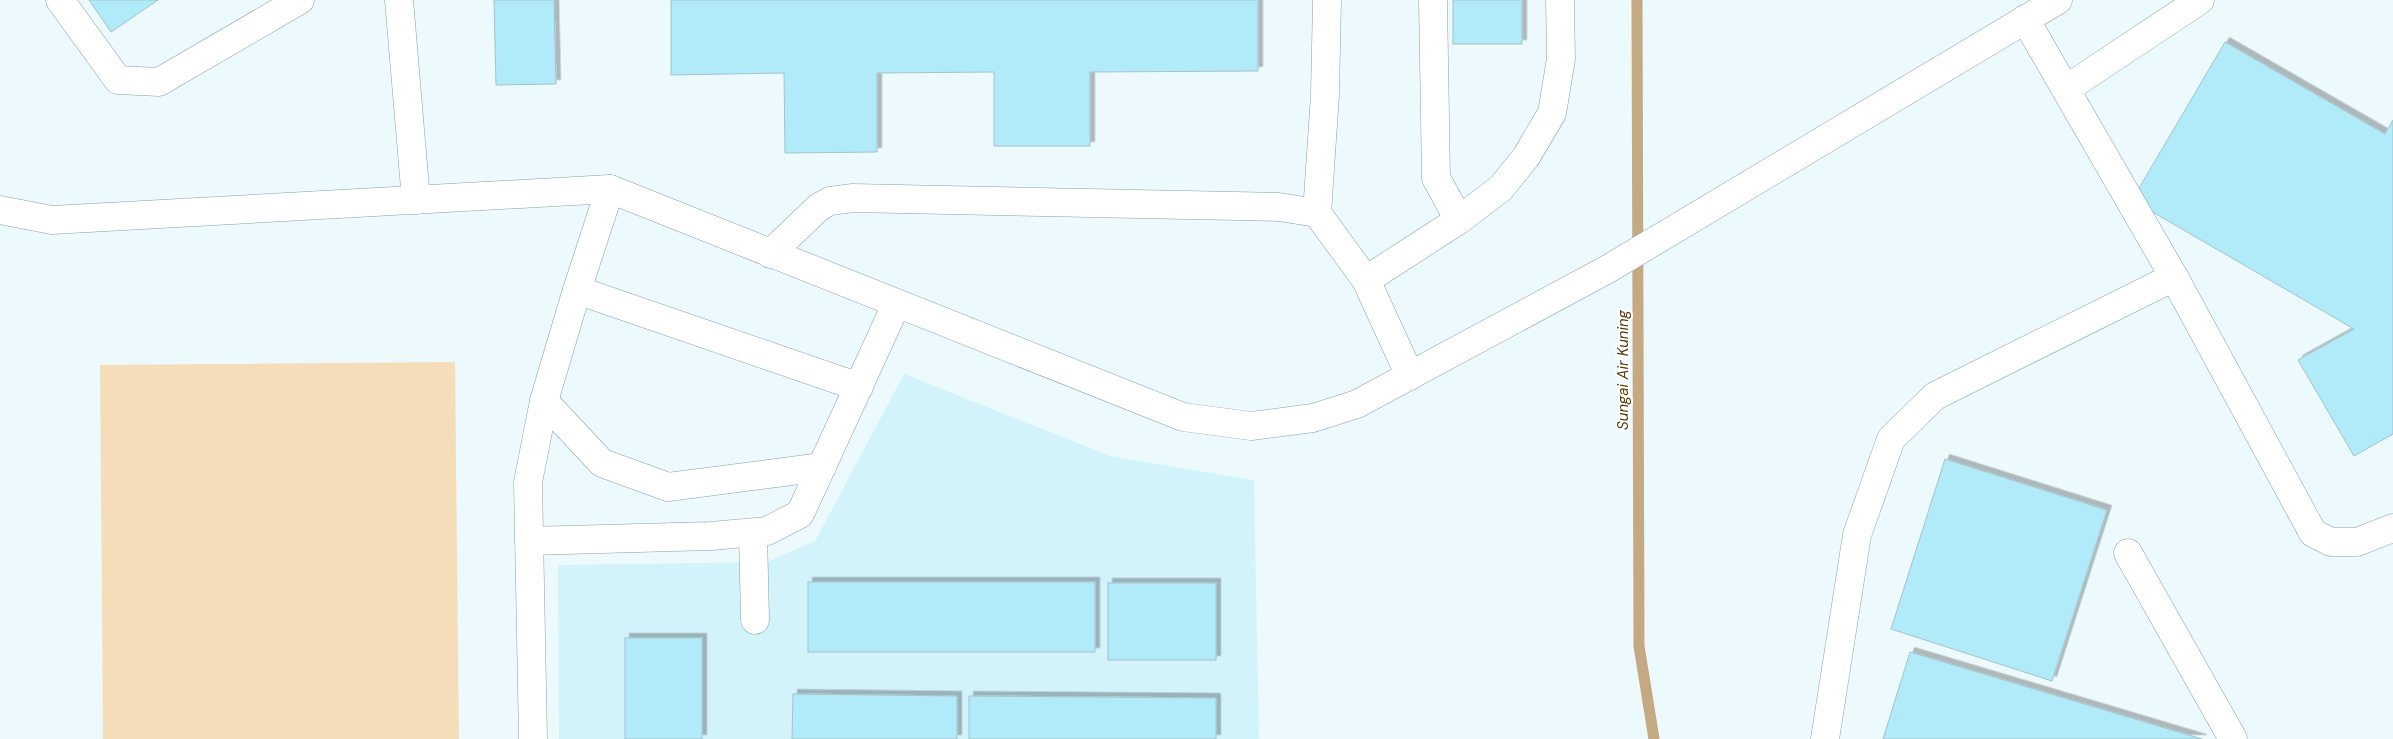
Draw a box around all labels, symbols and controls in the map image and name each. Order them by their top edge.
water label: Sungai Air Kuning [1613,309,1633,430]

